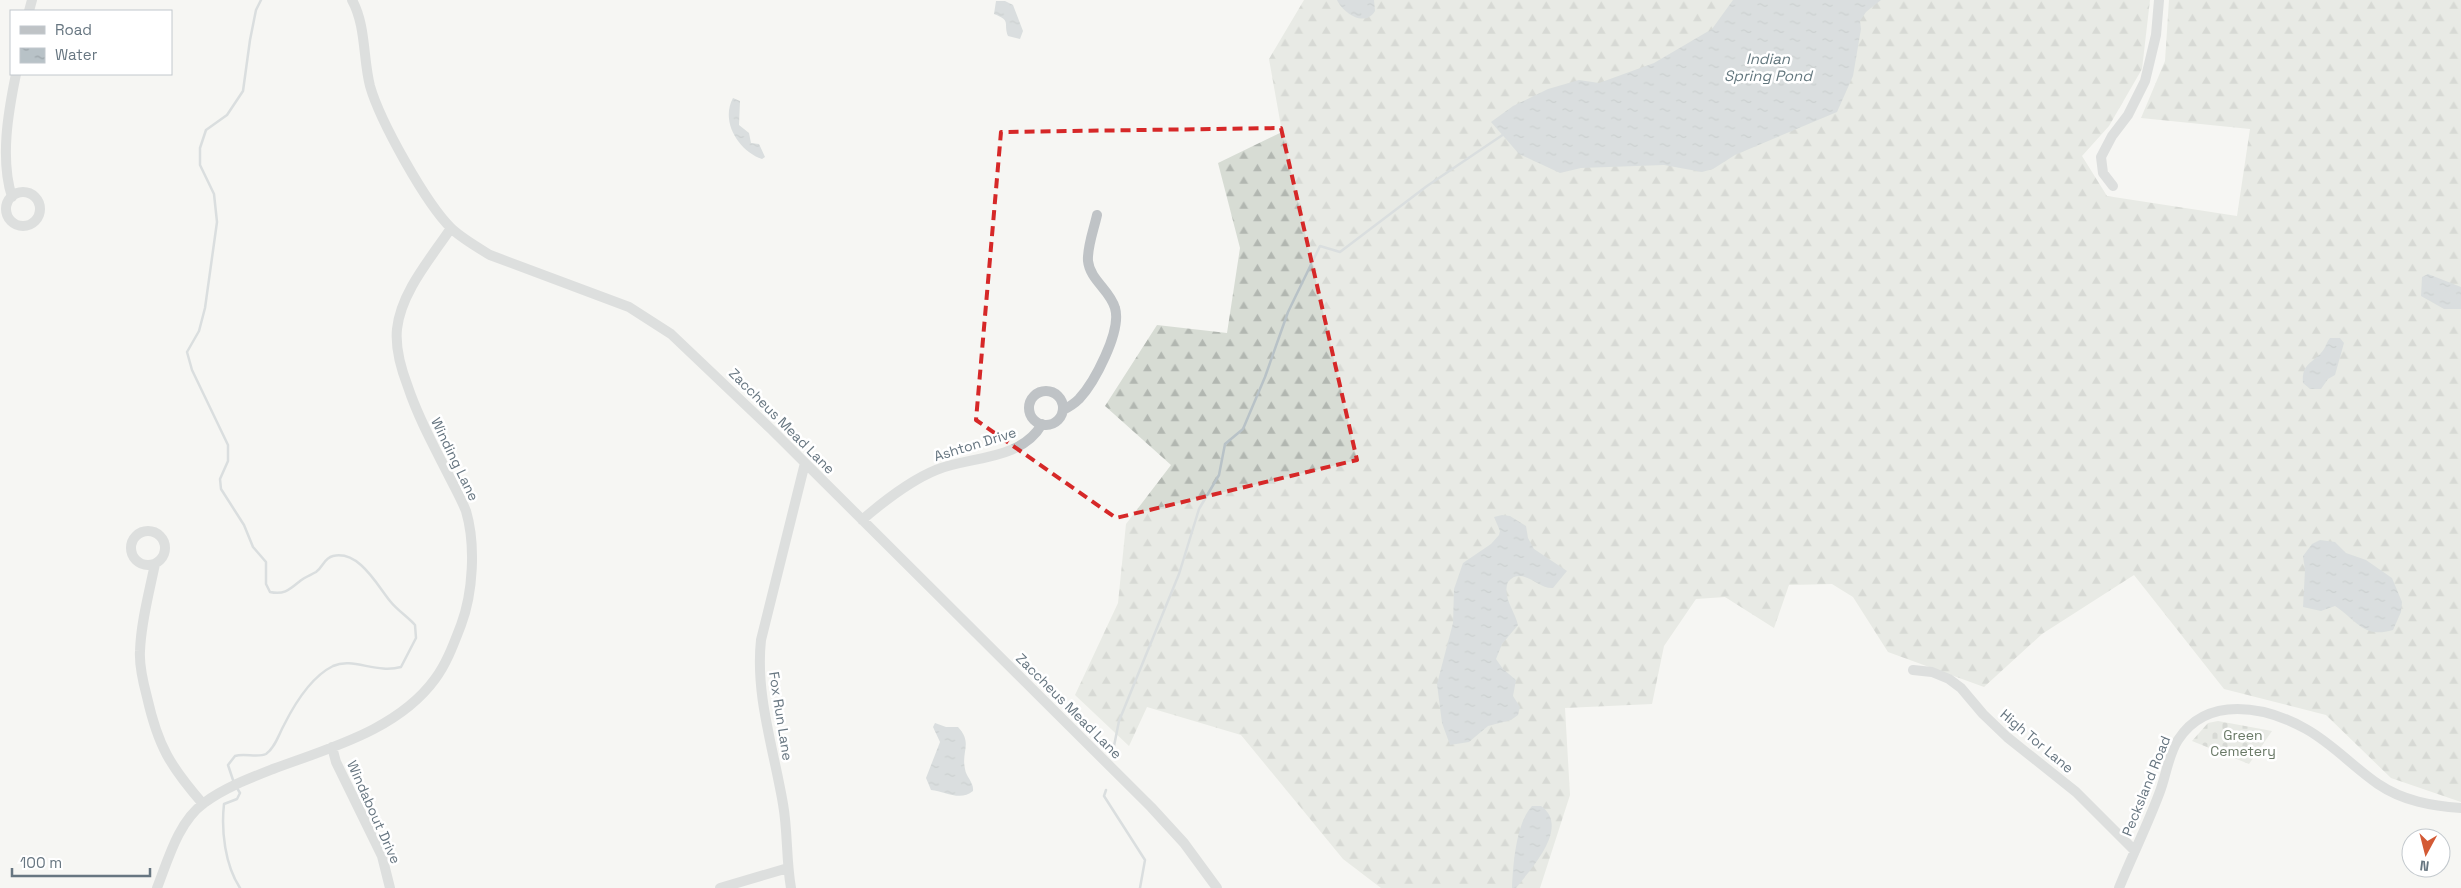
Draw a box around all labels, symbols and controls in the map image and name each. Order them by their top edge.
legend [10,10,172,75]
text: Road [55,20,92,39]
text: Water [55,45,98,64]
water label: Indian Spring Pond [1724,49,1814,85]
street label: Zaccheus Mead Lane [725,364,839,478]
street label: Winding Lane [427,414,483,504]
street label: Ashton Drive [932,423,1018,465]
street label: Zaccheus Mead Lane [1012,649,1126,763]
street label: Fox Run Lane [765,670,797,762]
street label: High Tor Lane [1997,705,2077,777]
park label: Green Cemetery [2210,726,2276,760]
street label: Pecksland Road [2118,733,2174,839]
street label: Windabout Drive [343,758,405,866]
north arrow [2401,828,2451,878]
scale bar [12,846,150,878]
text: 100 m [20,853,62,872]
text: N [2419,856,2430,875]

